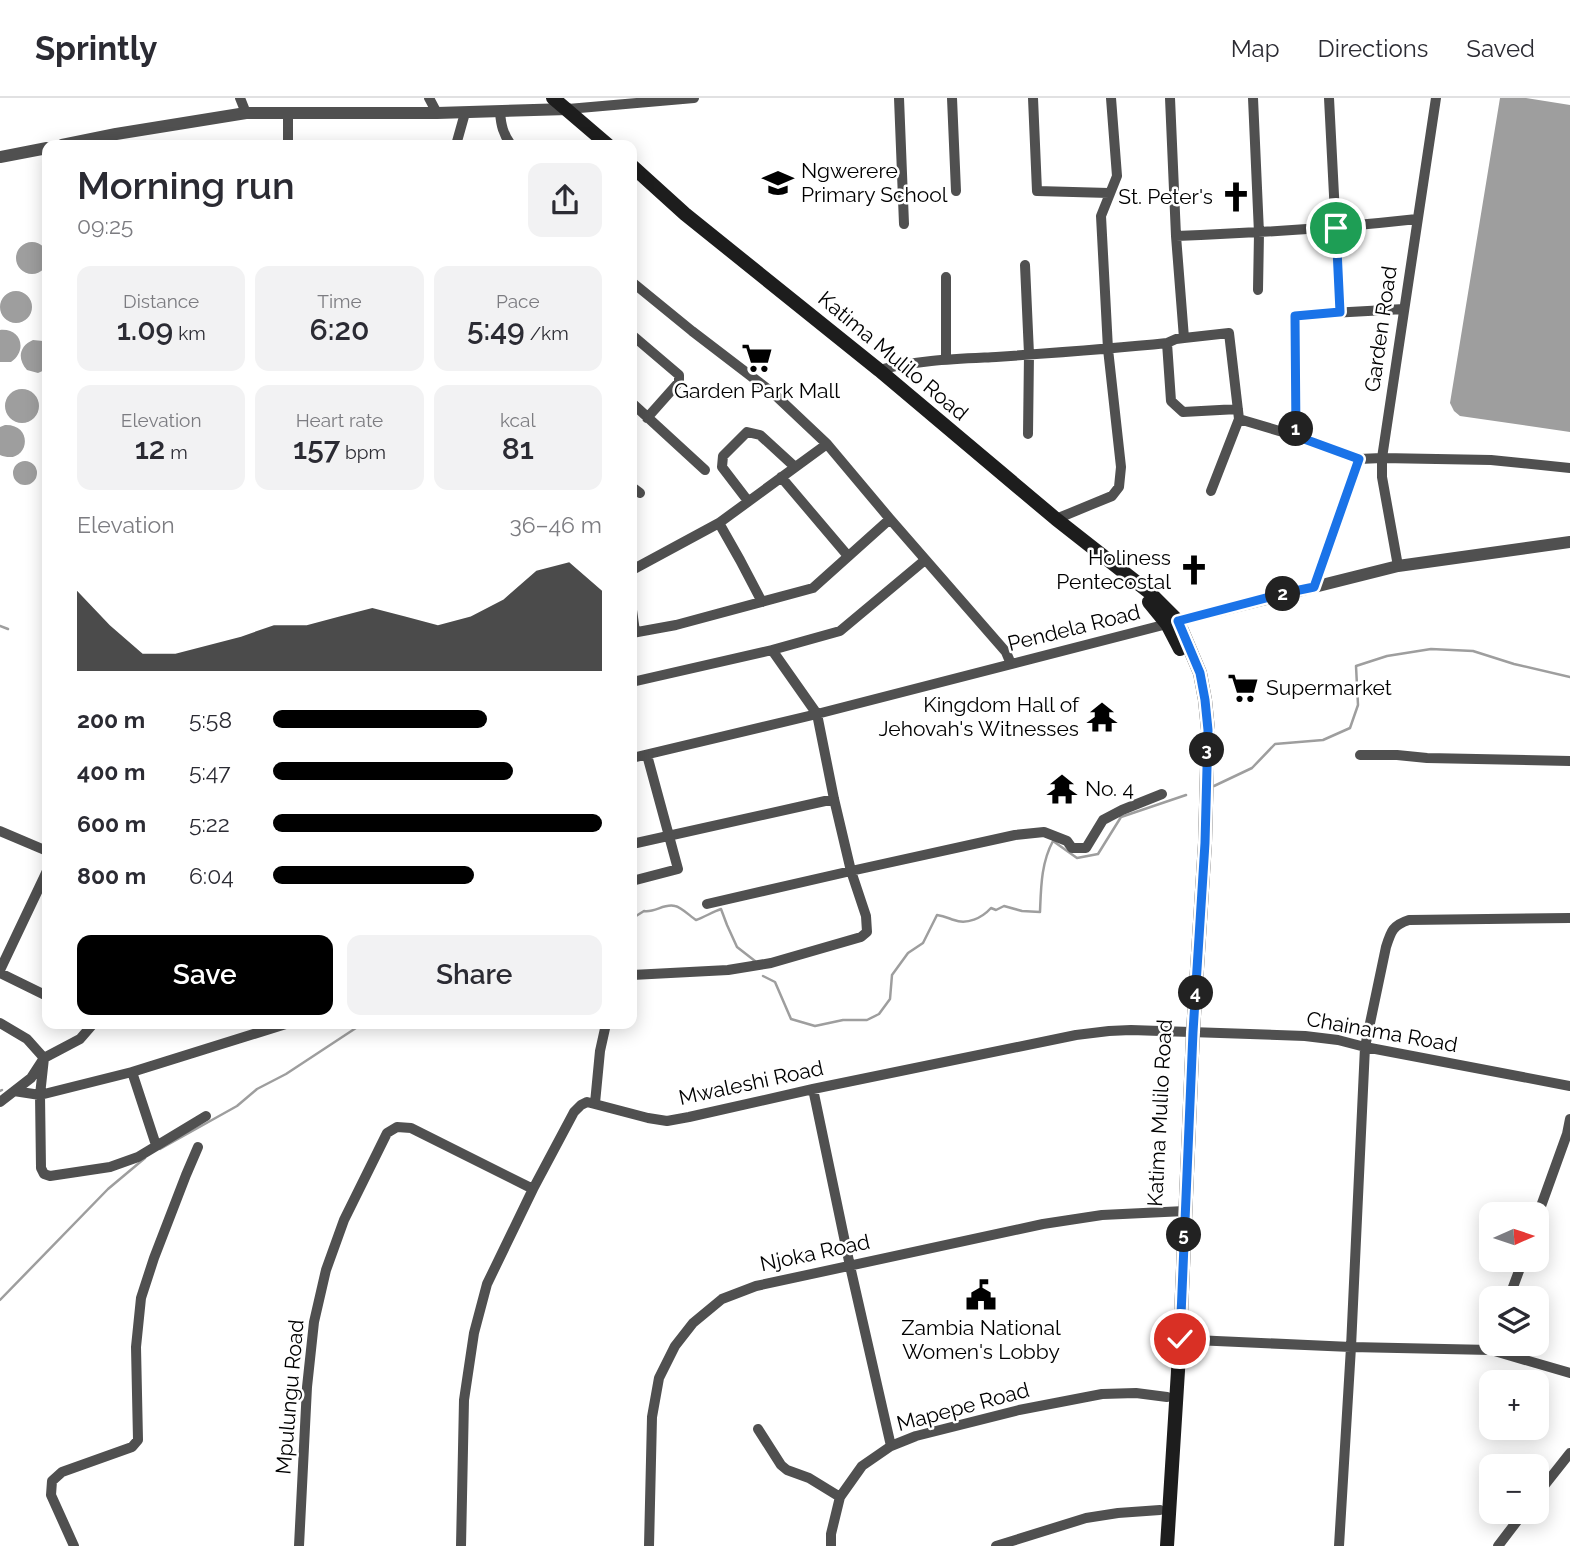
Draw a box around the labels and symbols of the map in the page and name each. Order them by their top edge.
place label: Ngwerere Primary School [801,158,948,207]
school or university icon: Ngwerere Primary School [761,166,795,200]
church icon: St. Peter's [1219,180,1253,214]
place label: St. Peter's [1118,184,1213,209]
pin [1306,198,1366,258]
street label: Garden Road [1359,264,1402,394]
street label: Katima Mulilo Road [813,286,973,426]
supermarket icon: Garden Park Mall [740,341,774,375]
place label: Garden Park Mall [674,378,840,403]
pin: 1 [1278,412,1314,446]
place label: Holiness Pentecostal [1056,545,1171,594]
church icon: Holiness Pentecostal [1177,553,1211,587]
pin: 2 [1266,576,1300,612]
street label: Pendela Road [1005,599,1143,656]
supermarket icon: Supermarket [1226,671,1260,705]
place label: Supermarket [1266,675,1392,700]
place label: Kingdom Hall of Jehovah's Witnesses [878,692,1080,741]
temple icon: Kingdom Hall of Jehovah's Witnesses [1085,700,1119,734]
pin: 3 [1190,732,1224,768]
temple icon: No. 4 [1045,772,1079,806]
place label: No. 4 [1085,776,1134,801]
pin: 4 [1178,976,1214,1010]
street label: Chainama Road [1305,1006,1460,1057]
street label: Katima Mulilo Road [1142,1019,1177,1207]
street label: Mwaleshi Road [676,1055,826,1110]
north arrow [1479,1202,1549,1272]
pin: 5 [1166,1218,1202,1252]
street label: Njoka Road [758,1229,872,1276]
public building icon: Zambia National Women's Lobby [964,1278,998,1312]
pin [1150,1309,1210,1369]
place label: Zambia National Women's Lobby [901,1315,1061,1364]
street label: Mpulungu Road [270,1318,309,1475]
street label: Mapepe Road [894,1377,1032,1436]

